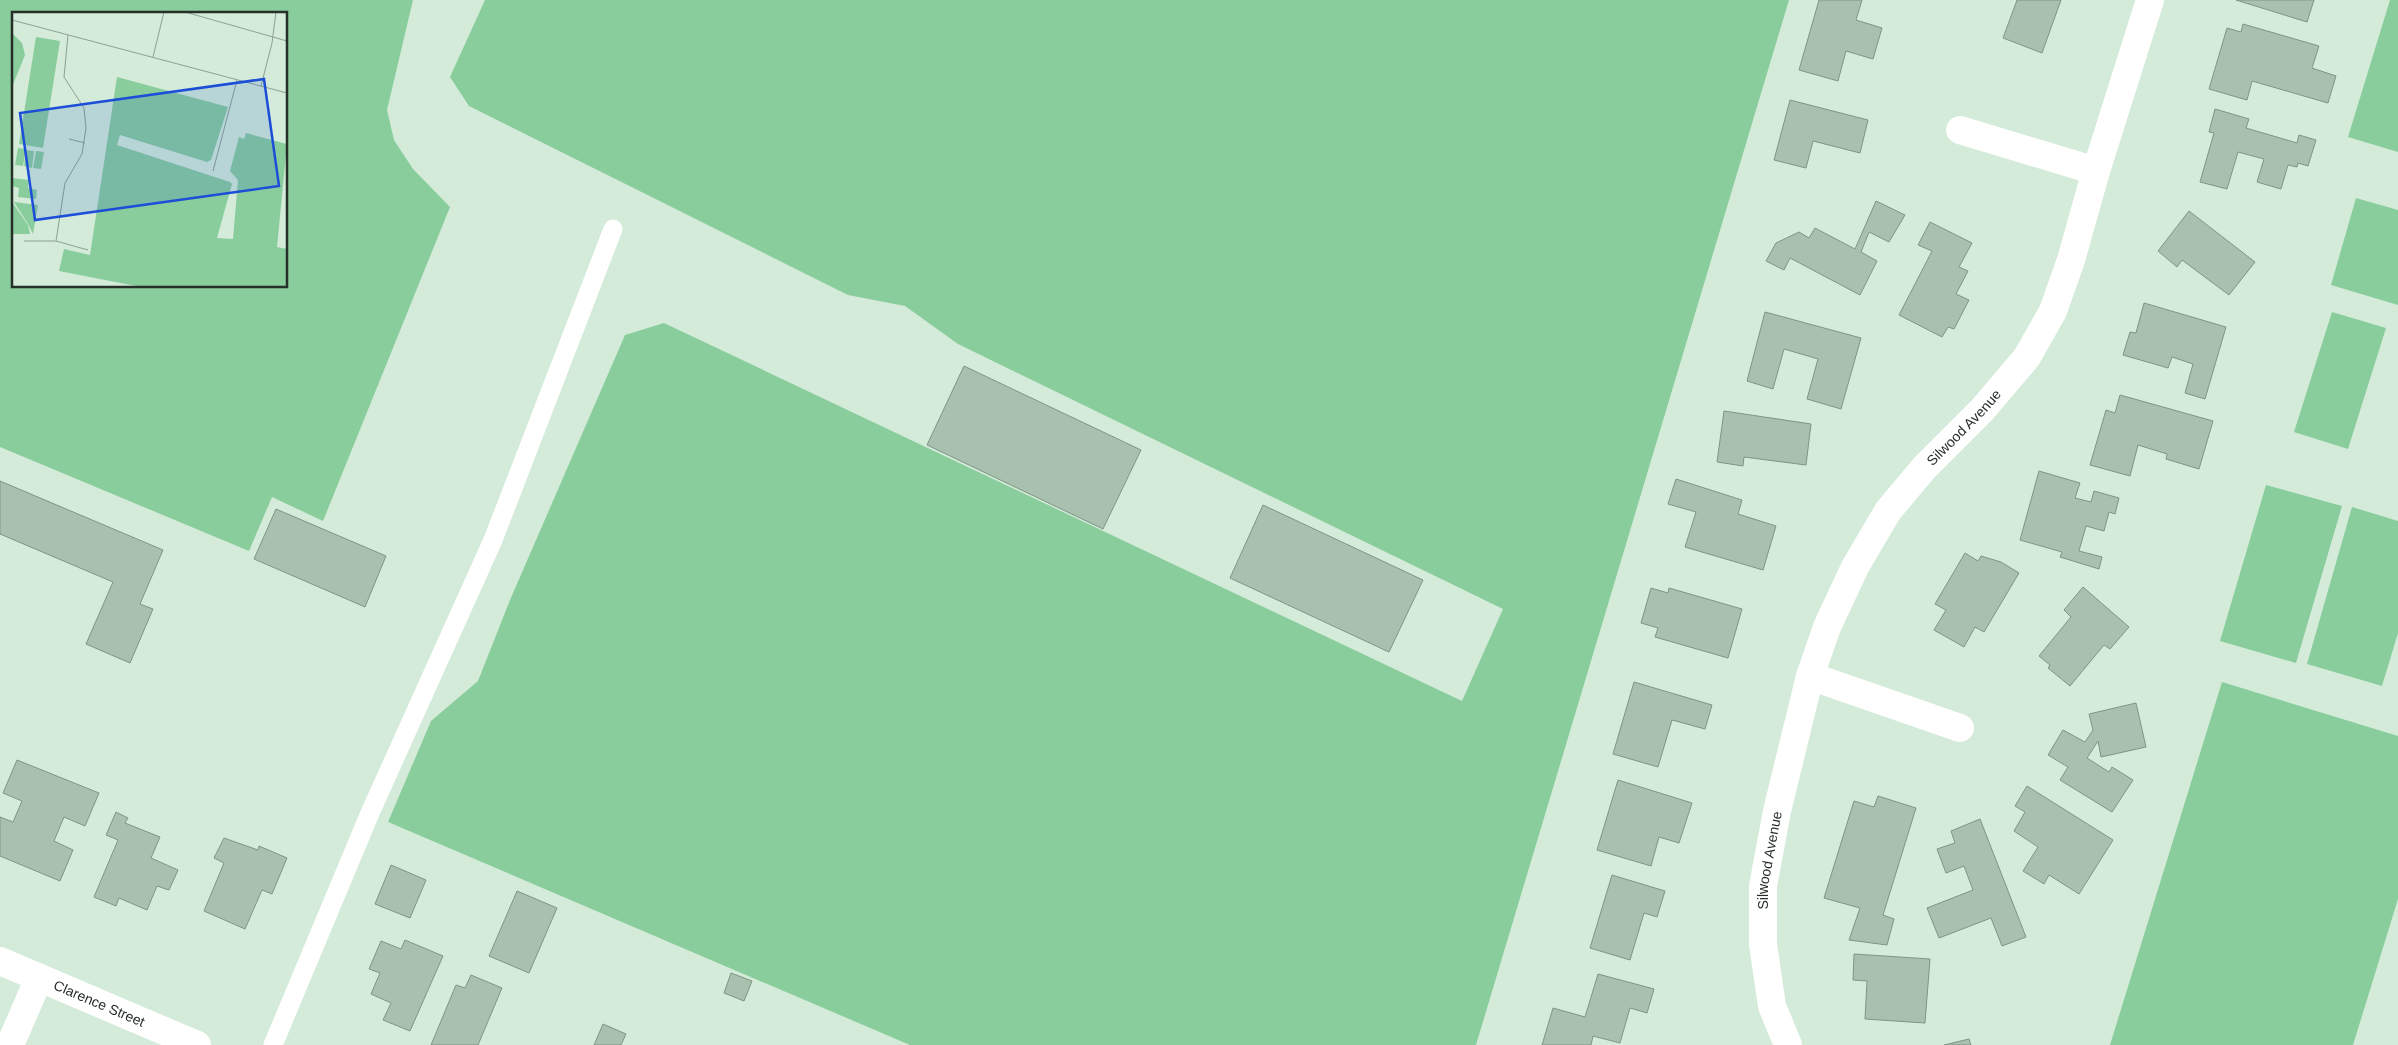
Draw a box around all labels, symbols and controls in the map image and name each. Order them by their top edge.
inset map [12,12,288,288]
street label: Silwood Avenue [1923,386,2004,469]
street label: Silwood Avenue [1755,810,1785,910]
street label: Clarence Street [51,977,147,1030]

